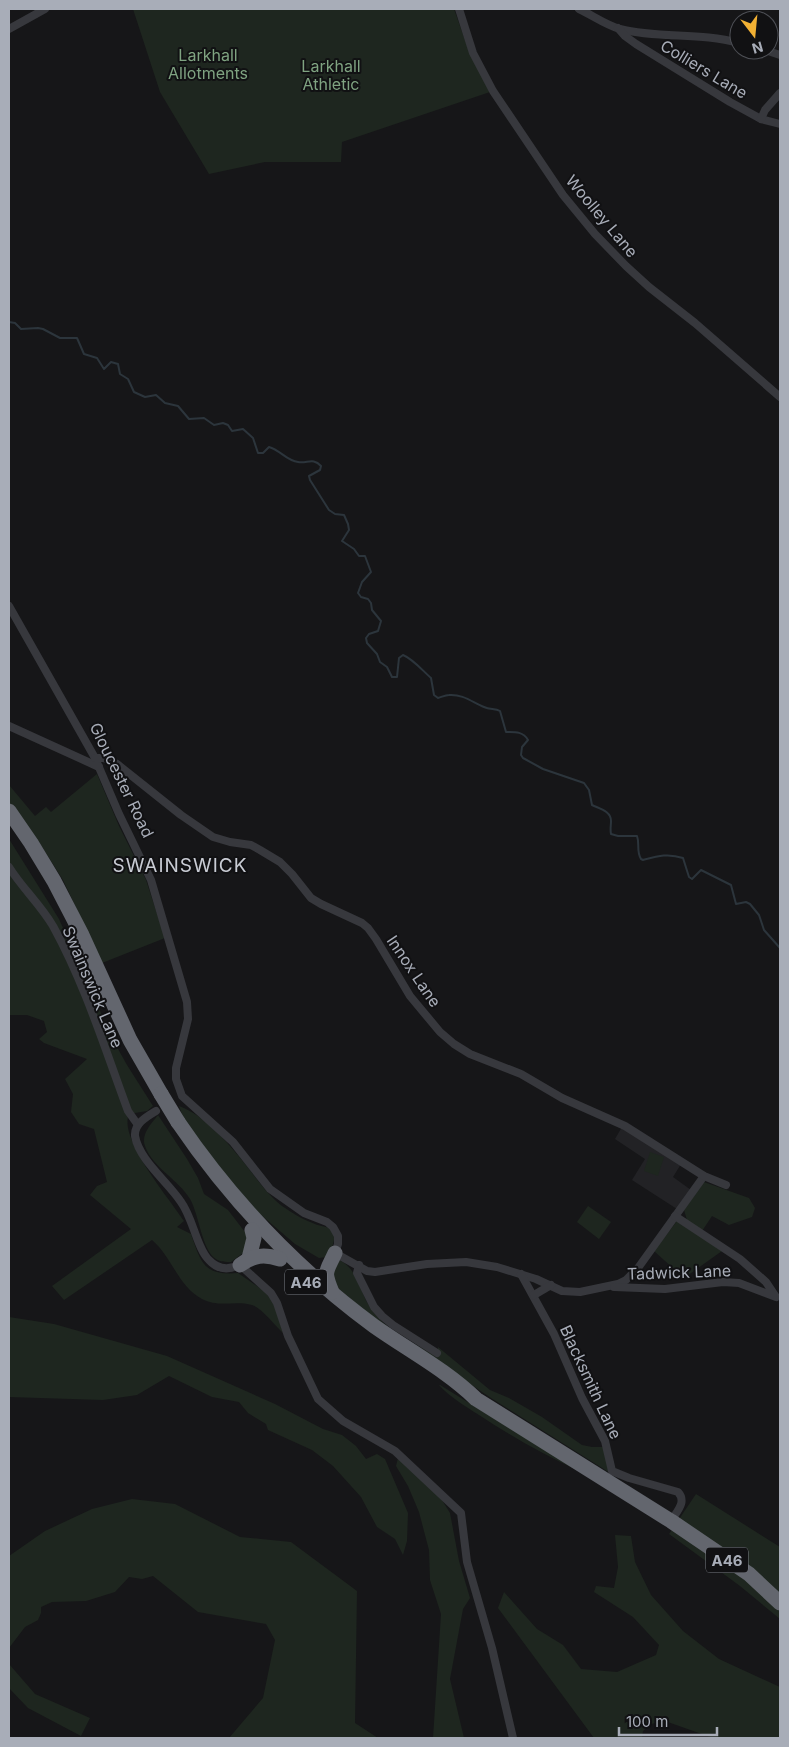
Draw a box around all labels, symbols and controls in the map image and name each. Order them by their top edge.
north arrow [729,10,779,60]
street label: Colliers Lane [657,35,751,103]
text: N [750,38,765,58]
park label: Larkhall Allotments [168,45,248,83]
park label: Larkhall Athletic [301,56,361,94]
street label: Woolley Lane [562,171,642,261]
street label: Gloucester Road [86,719,158,841]
district label: SWAINSWICK [112,854,248,877]
street label: Swainswick Lane [58,923,128,1051]
street label: Innox Lane [383,931,445,1011]
street label: Tadwick Lane [627,1260,731,1284]
road number: A46 [285,1270,327,1294]
street label: Blacksmith Lane [556,1322,626,1442]
road number: A46 [706,1548,748,1572]
scale bar [619,1704,716,1736]
text: 100 m [626,1712,668,1731]

